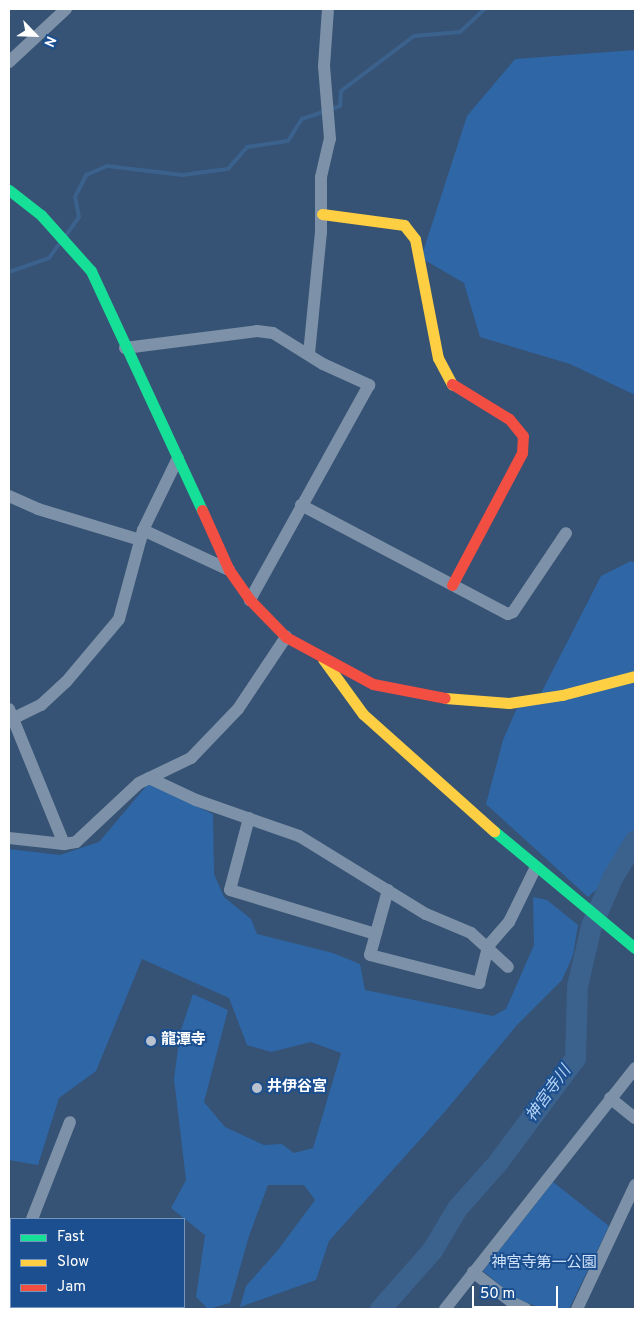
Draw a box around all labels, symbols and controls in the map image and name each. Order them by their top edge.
north arrow [10,10,60,60]
text: N [39,33,59,49]
place label: 龍潭寺 [161,1032,206,1050]
marker: 龍潭寺 [145,1035,157,1047]
water label: 神宮寺川 [522,1062,576,1126]
place label: 井伊谷宮 [267,1079,327,1097]
marker: 井伊谷宮 [251,1082,263,1094]
legend [10,1218,185,1308]
text: Fast [57,1228,85,1247]
text: Slow [57,1253,89,1272]
park label: 神宮寺第一公園 [492,1255,596,1273]
scale bar [474,1276,560,1308]
text: Jam [57,1278,86,1297]
text: 50 m [480,1285,515,1304]

